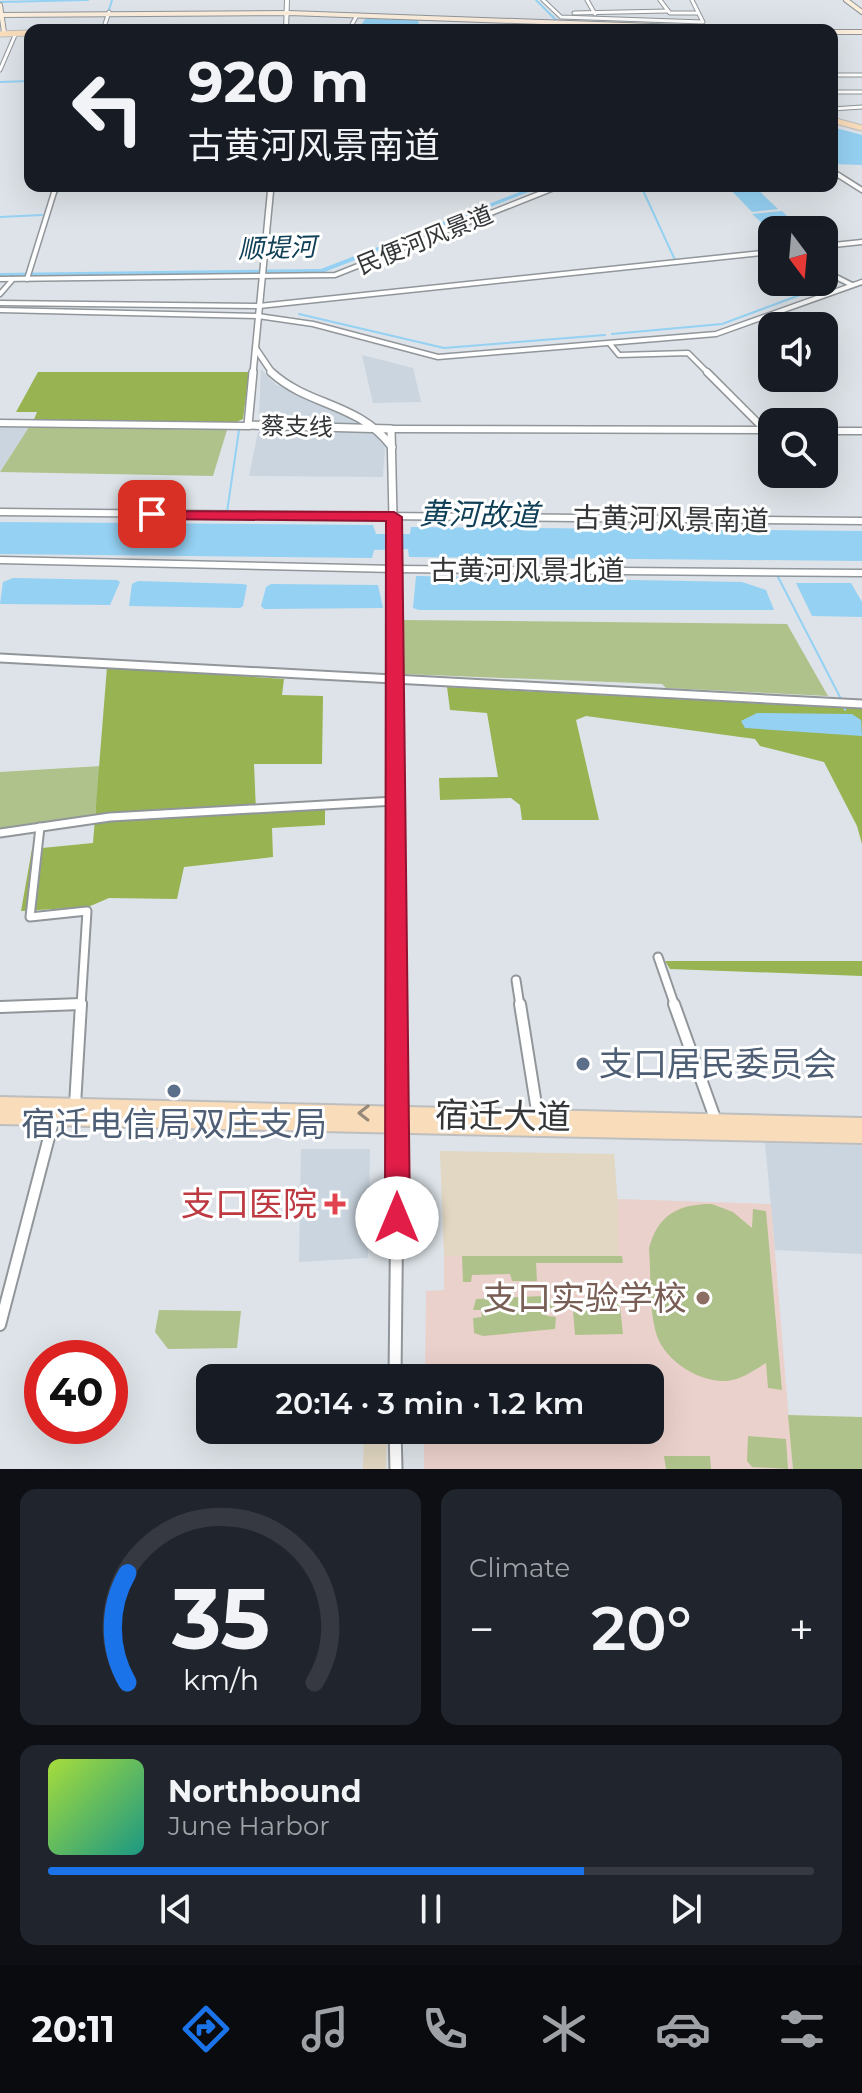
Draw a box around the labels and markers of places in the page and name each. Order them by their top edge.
pin [118,480,186,548]
place label: 支口居民委员会 [599,1043,837,1085]
marker: 支口居民委员会 [574,1055,592,1073]
marker: 宿迁电信局双庄支局 [165,1082,183,1100]
place label: 宿迁电信局双庄支局 [21,1103,327,1145]
place label: 支口医院 [181,1183,317,1225]
marker: 支口医院 [324,1193,346,1215]
place label: 支口实验学校 [483,1277,687,1319]
marker: 支口实验学校 [694,1289,712,1307]

